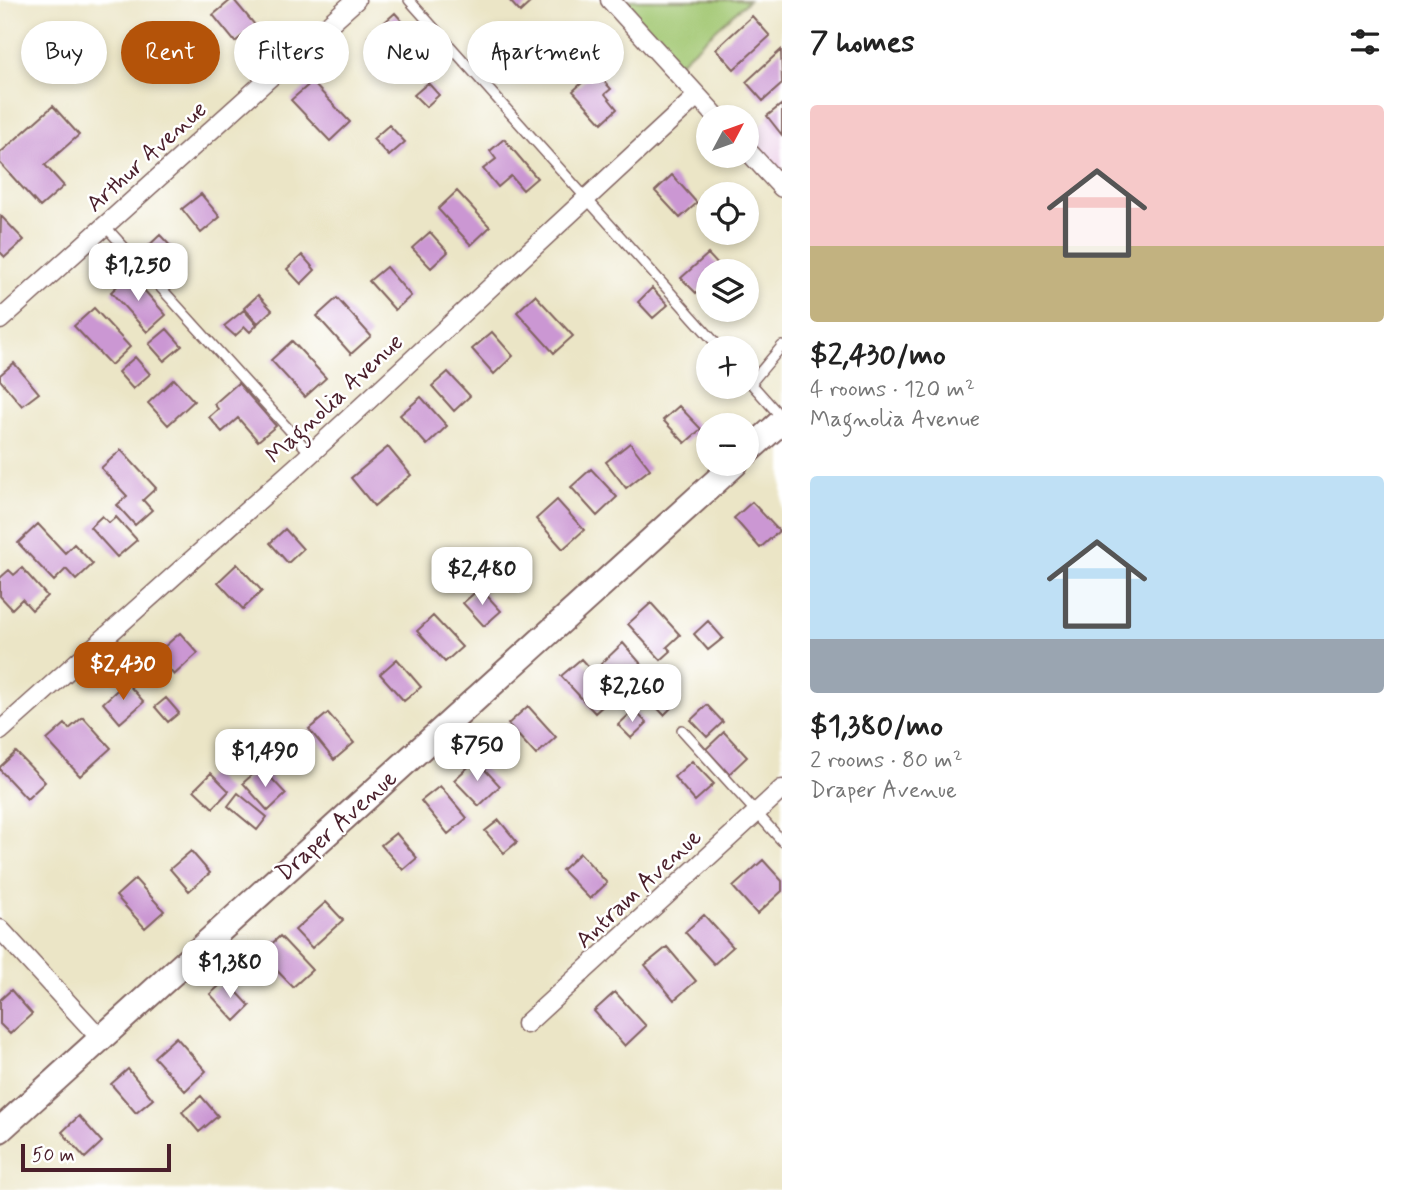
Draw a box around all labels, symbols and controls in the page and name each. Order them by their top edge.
chip: Buy [21,21,107,84]
chip: Rent [121,21,220,84]
chip: Filters [234,21,349,84]
chip: New [363,21,453,84]
chip: Apartment [467,21,624,84]
text: 7 homes [810,23,915,62]
icon: filters [1346,23,1384,61]
street label: Arthur Avenue [80,95,214,220]
north arrow [696,105,760,168]
map controls [696,105,759,476]
icon: home [1034,150,1160,276]
button: locate [696,182,759,245]
pin: $1,250 [81,244,195,303]
text: $1,250 [105,251,171,281]
button: layers [696,259,759,322]
street label: Magnolia Avenue [260,327,413,473]
button: + [696,336,759,399]
text: $2,430/mo [810,336,946,375]
text: 4 rooms · 120 m² [810,375,975,405]
text: Magnolia Avenue [810,405,980,435]
button: − [696,413,759,476]
icon: home [1034,521,1160,647]
pin: $2,480 [425,548,539,607]
text: $2,480 [447,555,517,585]
pin: $2,430 [66,642,180,702]
text: $2,430 [90,650,156,680]
pin: $2,260 [575,664,689,724]
text: $2,260 [599,672,665,702]
text: $1,380/mo [810,707,943,746]
pin: $750 [436,724,518,783]
pin: $1,490 [208,730,322,789]
text: $750 [450,731,504,761]
text: $1,490 [231,737,299,767]
text: 2 rooms · 80 m² [810,746,963,776]
street label: Draper Avenue [270,763,404,889]
text: Draper Avenue [810,776,957,806]
street label: Antram Avenue [569,822,709,956]
pin: $1,380 [173,940,287,1000]
text: $1,380 [198,948,262,978]
scale bar [21,1141,172,1173]
text: 50 m [32,1143,75,1168]

